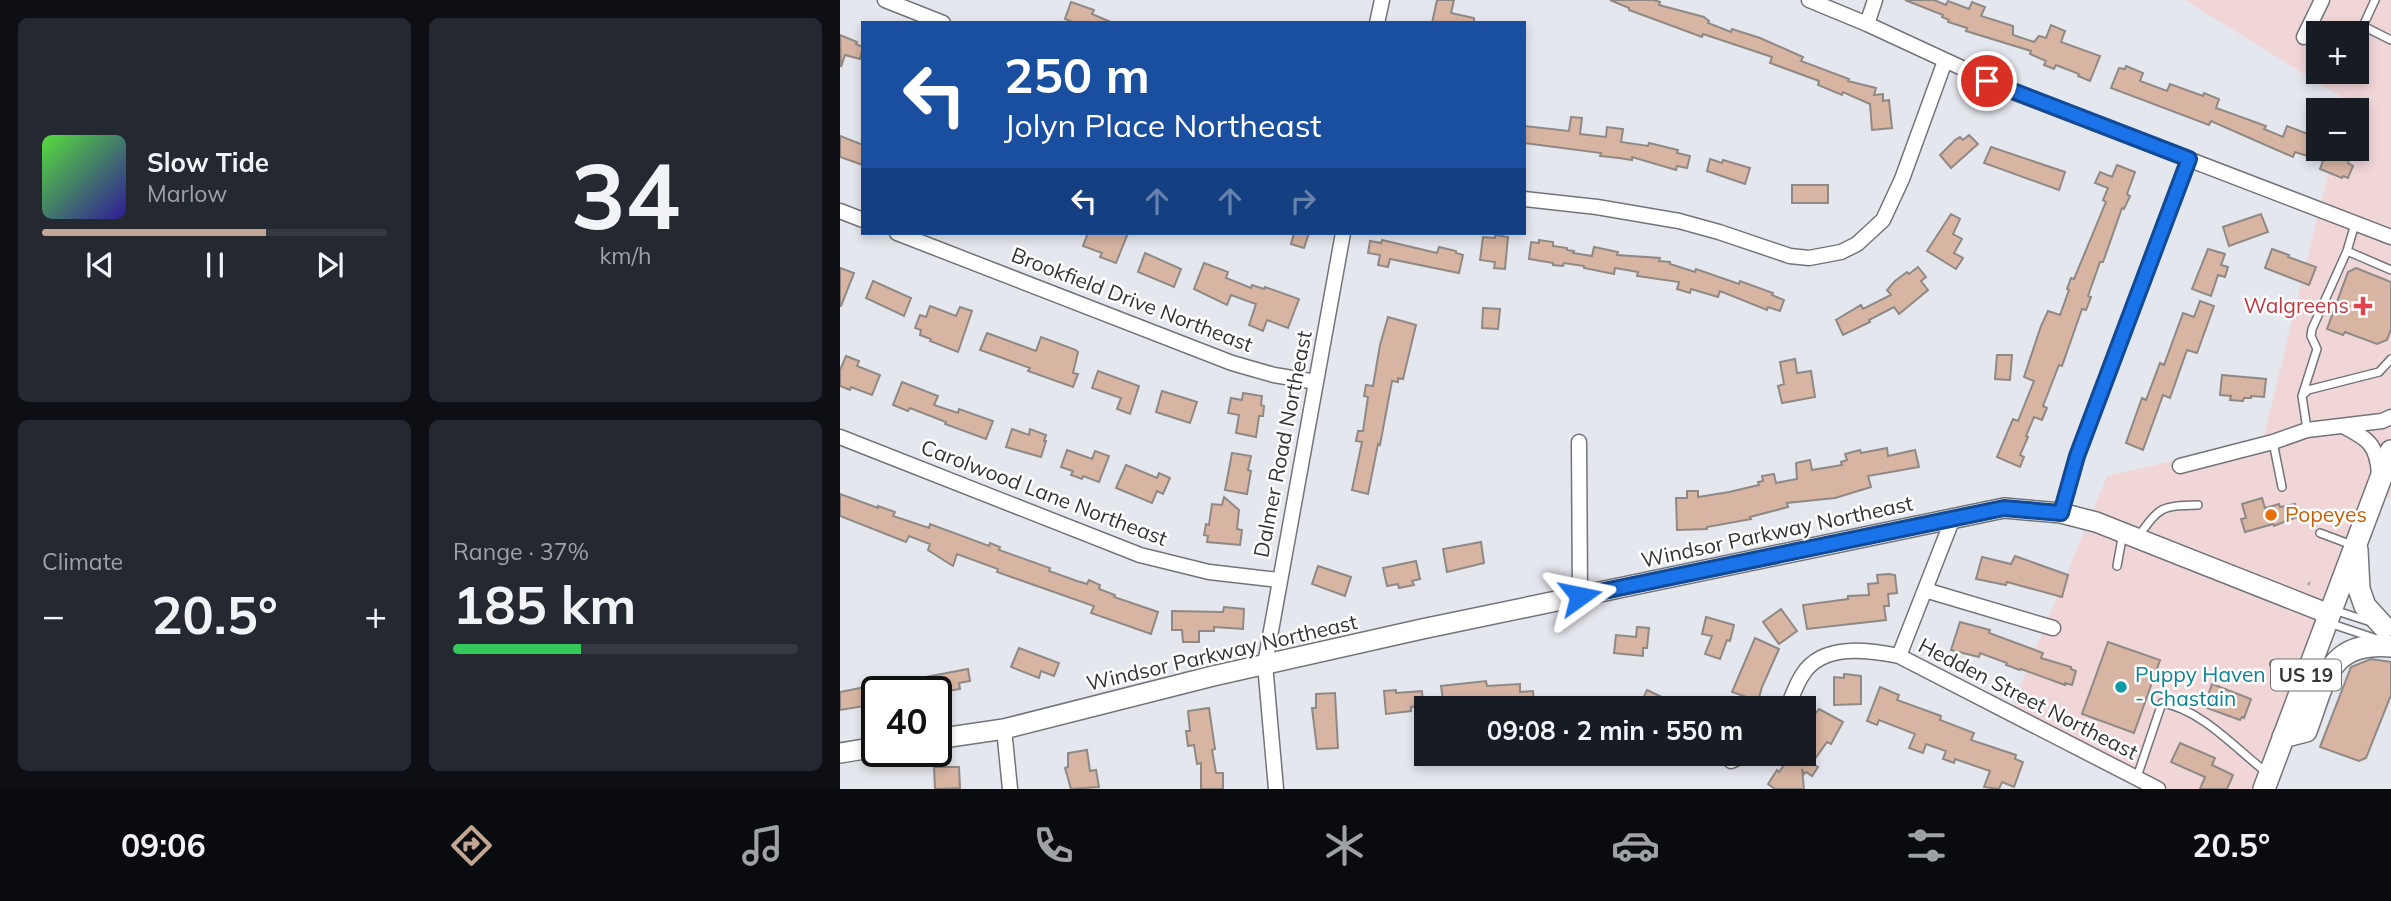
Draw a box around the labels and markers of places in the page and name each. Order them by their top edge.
pin [1957,51,2017,111]
place label: Walgreens [2244,292,2349,318]
marker: Walgreens [2355,298,2371,314]
place label: Popeyes [2285,501,2367,527]
marker: Popeyes [2263,507,2279,523]
place label: Puppy Haven - Chastain [2135,661,2266,711]
marker: Puppy Haven - Chastain [2113,679,2129,695]

